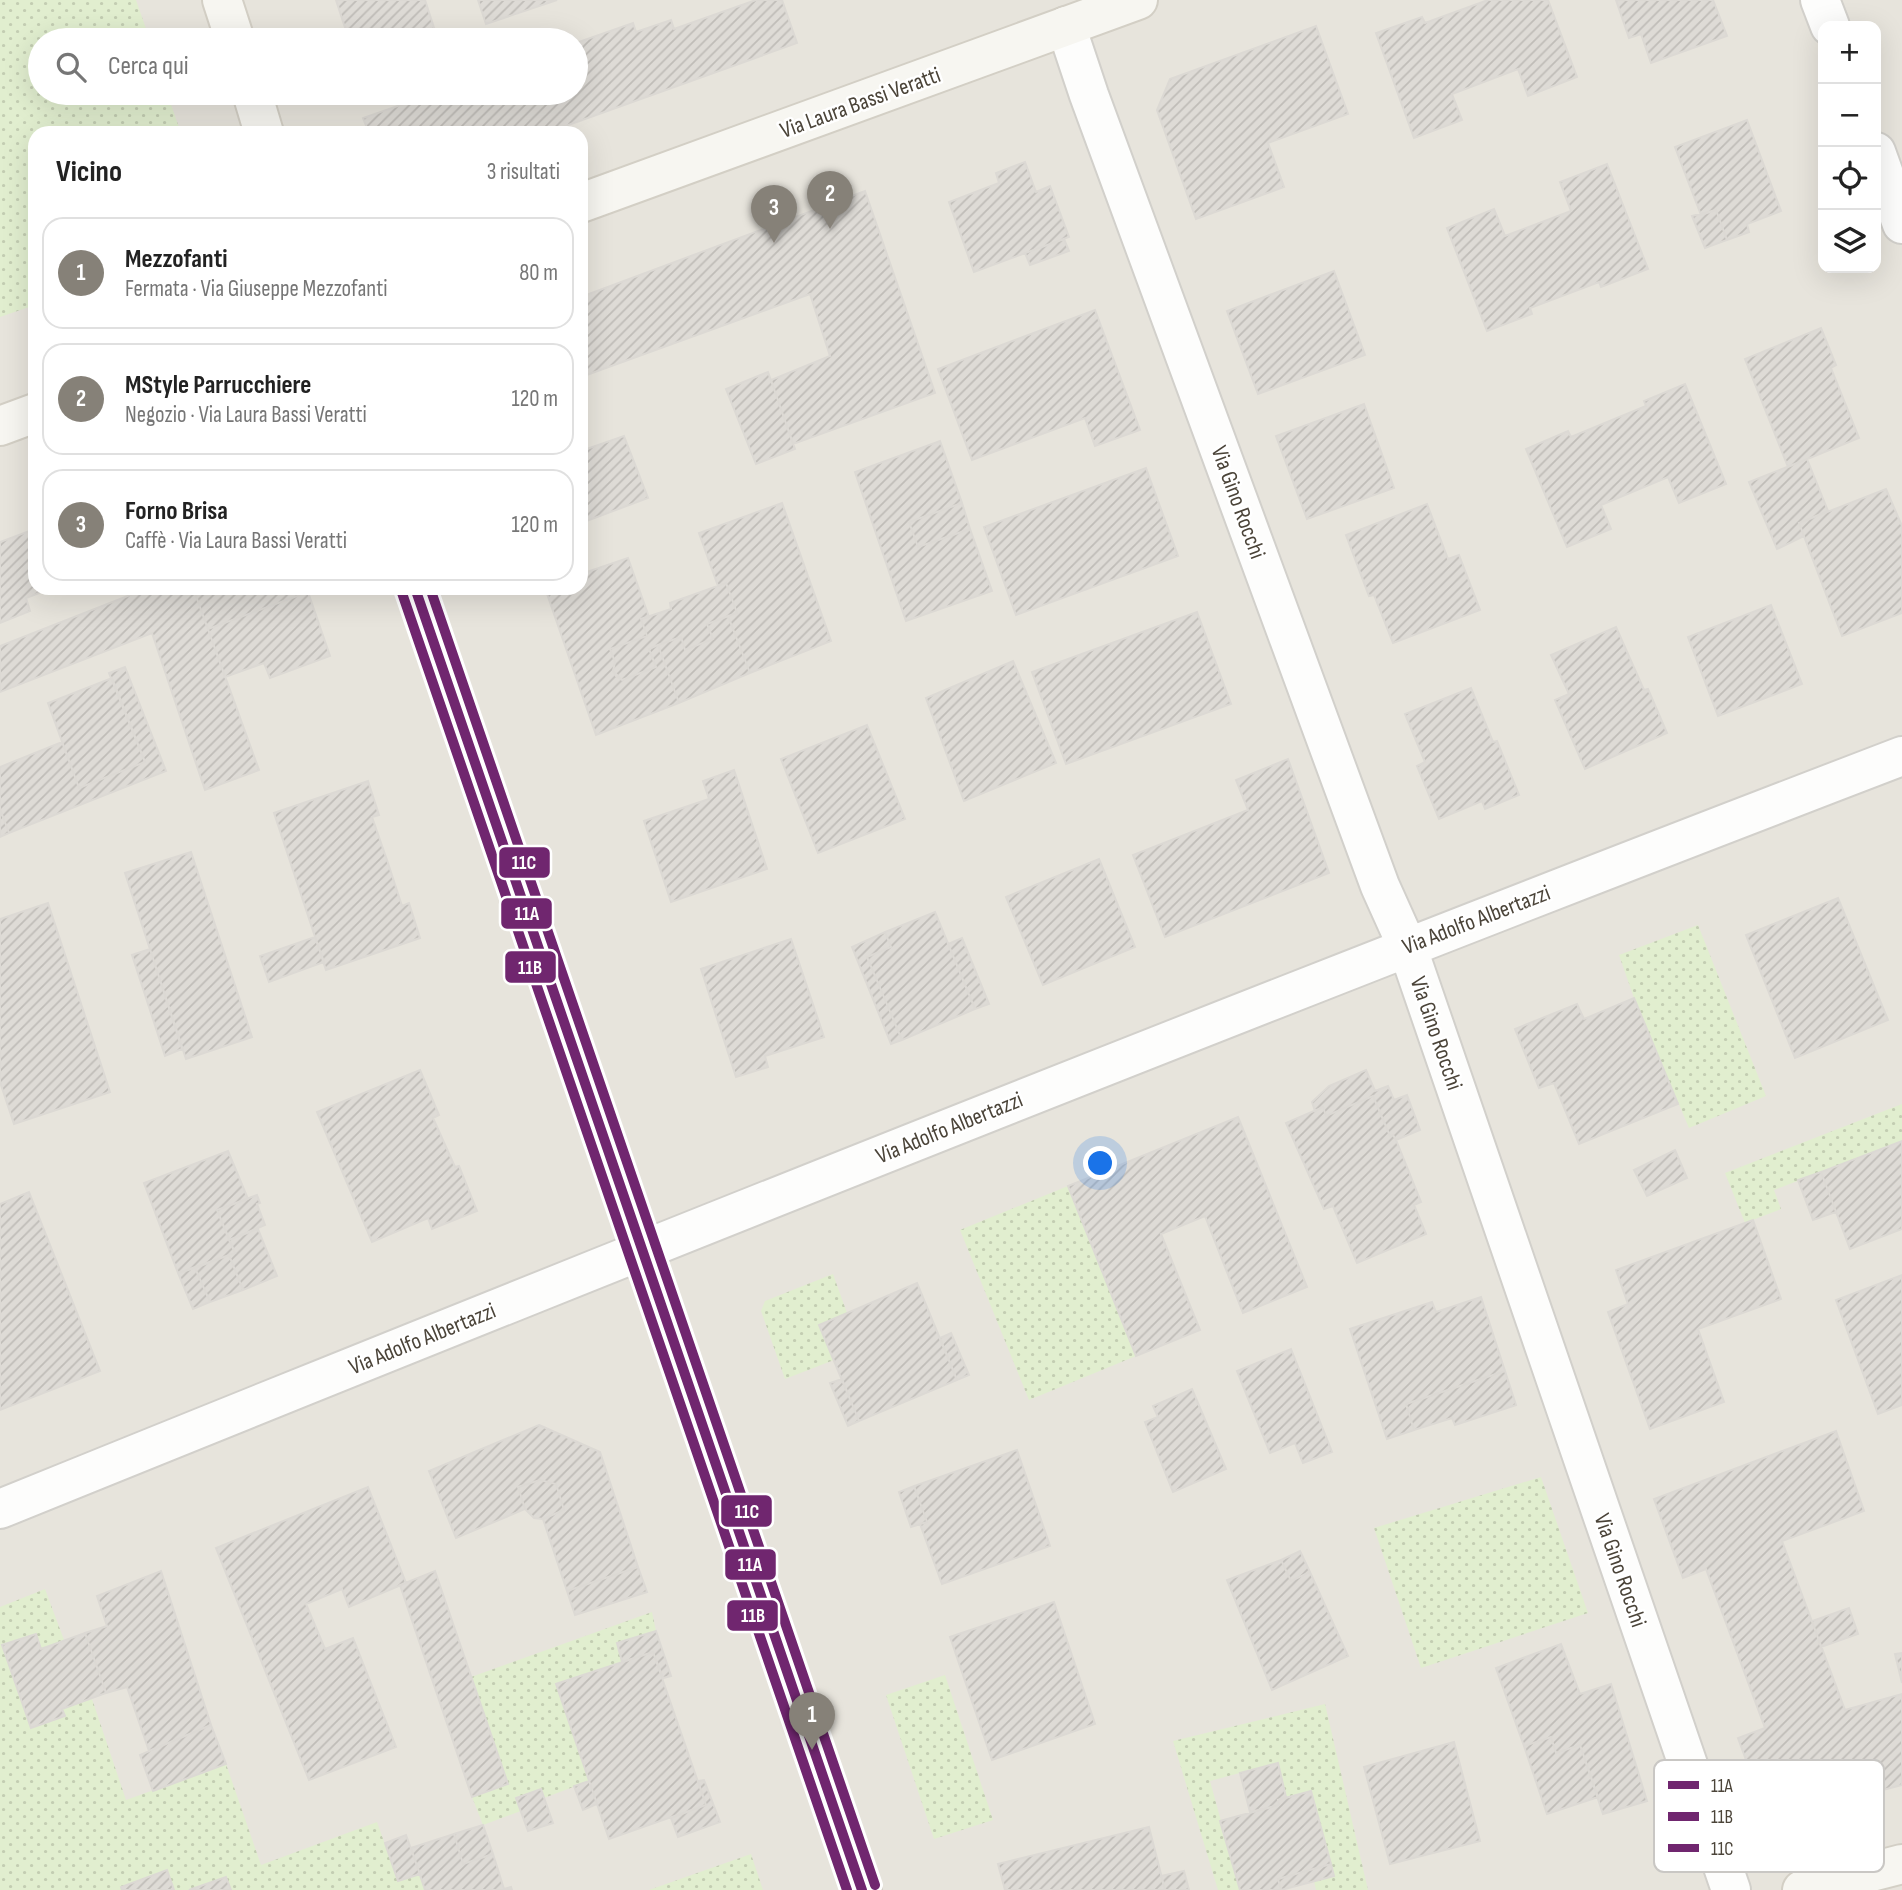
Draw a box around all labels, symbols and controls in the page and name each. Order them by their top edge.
map controls [1818,21,1881,273]
button: + [1818,21,1881,84]
search box [28,28,588,105]
icon: search [52,48,90,86]
text: Cerca qui [108,51,189,82]
street label: Via Laura Bassi Veratti [776,61,944,145]
button: − [1818,84,1881,147]
button: locate [1818,147,1881,210]
text: Vicino [56,154,122,190]
text: 3 risultati [487,158,560,186]
pin: 2 [807,171,853,229]
pin: 3 [751,185,797,243]
button: layers [1818,210,1881,273]
text: Mezzofanti [125,244,228,275]
text: 1 [76,259,86,287]
text: 80 m [519,259,558,287]
text: Fermata · Via Giuseppe Mezzofanti [125,275,388,303]
text: MStyle Parrucchiere [125,370,311,401]
text: 2 [76,385,86,413]
text: 120 m [512,385,558,413]
text: Negozio · Via Laura Bassi Veratti [125,401,367,429]
street label: Via Gino Rocchi [1205,442,1271,563]
text: Forno Brisa [125,496,228,527]
text: 3 [76,511,86,539]
text: 120 m [512,511,558,539]
text: Caffè · Via Laura Bassi Veratti [125,527,347,555]
line badge: 11C [498,846,551,879]
text: 11C [512,852,537,875]
street label: Via Adolfo Albertazzi [1398,879,1554,961]
line badge: 11A [500,897,553,930]
text: 11A [515,903,540,926]
line badge: 11B [504,950,557,984]
text: 11B [518,957,542,980]
street label: Via Gino Rocchi [1404,973,1469,1094]
street label: Via Adolfo Albertazzi [872,1086,1027,1170]
your location [1083,1146,1117,1180]
street label: Via Adolfo Albertazzi [345,1297,500,1381]
line badge: 11C [720,1494,773,1528]
text: 11C [735,1501,760,1524]
street label: Via Gino Rocchi [1588,1510,1653,1631]
line badge: 11A [724,1548,777,1581]
text: 11A [738,1554,763,1577]
line badge: 11B [726,1599,779,1632]
text: 11B [741,1605,765,1628]
pin: 1 [789,1692,835,1750]
legend [1654,1760,1884,1872]
text: 11A [1711,1775,1734,1798]
text: 11B [1711,1806,1733,1829]
text: 11C [1711,1838,1734,1861]

